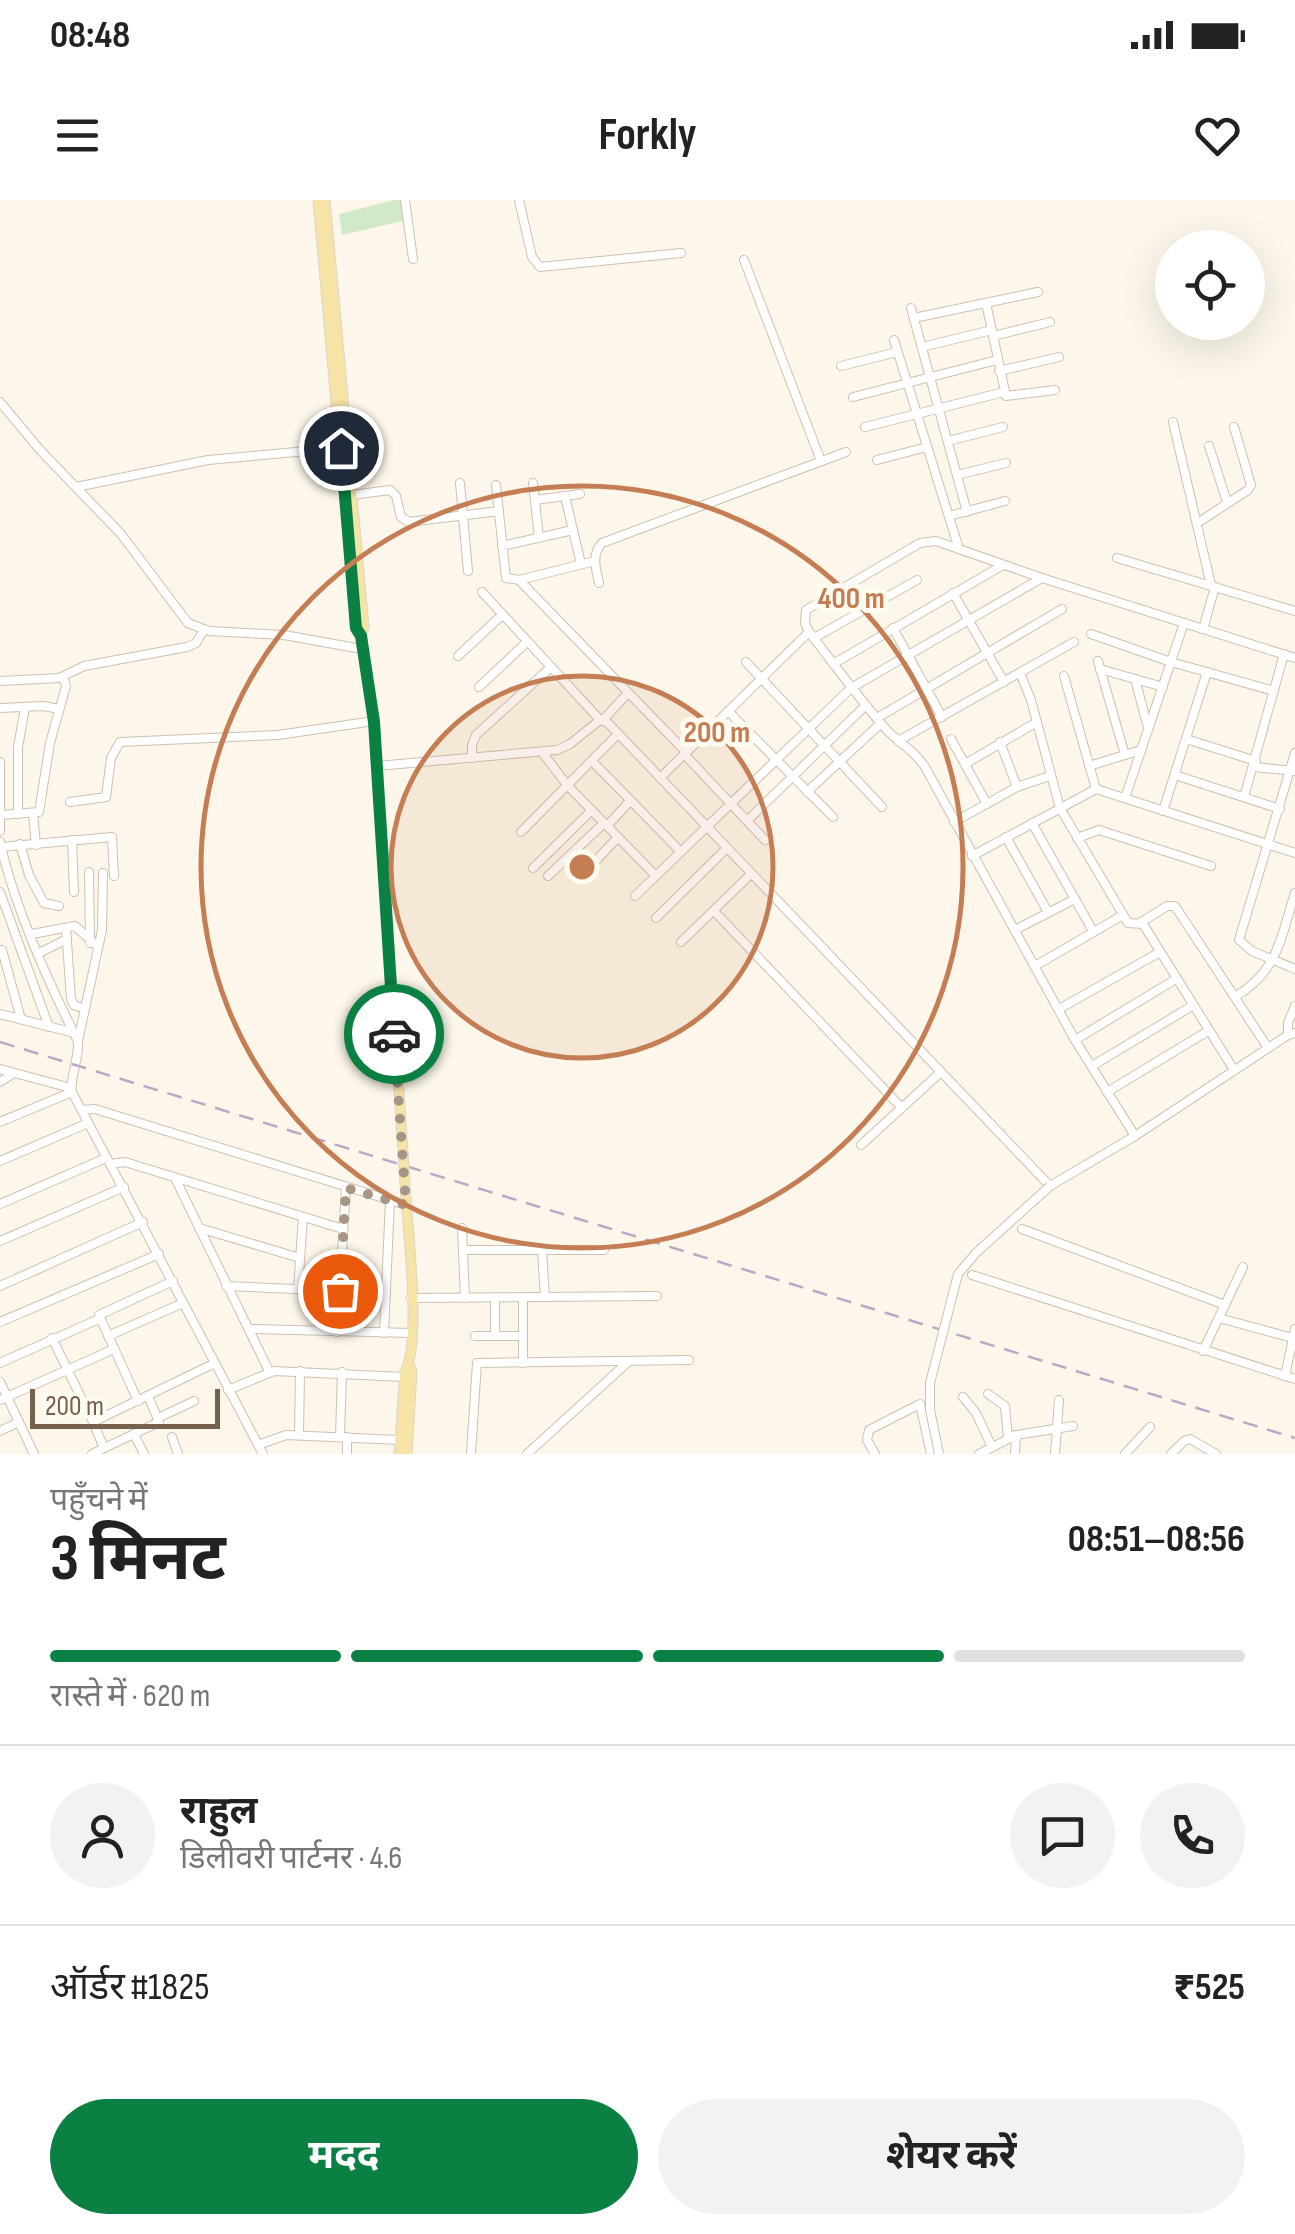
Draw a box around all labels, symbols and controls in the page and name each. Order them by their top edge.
text: 08:48 [50,13,130,58]
icon: menu [50,108,105,163]
text: Forkly [598,108,697,163]
icon: heart [1190,108,1245,163]
map controls [1155,230,1265,340]
button: locate [1155,230,1265,340]
pin [299,406,384,491]
icon: home [314,421,369,476]
text: 400 m [817,581,885,617]
text: 200 m [684,715,750,751]
centre of rings [564,849,600,885]
courier [344,984,444,1084]
icon: car [367,1007,422,1062]
pin [298,1249,383,1334]
icon: bag [313,1264,368,1319]
scale bar [30,1384,220,1428]
text: 200 m [45,1390,104,1423]
text: पहुँचने में [50,1481,147,1520]
text: 08:51–08:56 [1068,1517,1245,1562]
text: 3 मिनट [50,1521,226,1599]
text: रास्ते में · 620 m [50,1677,210,1716]
button: person [50,1783,155,1888]
button: chat [1010,1783,1115,1888]
button: phone [1140,1783,1245,1888]
text: राहुल [180,1789,257,1834]
text: डिलीवरी पार्टनर · 4.6 [180,1839,402,1878]
text: ऑर्डर #1825 [50,1965,209,2010]
text: ₹525 [1173,1965,1245,2010]
button: मदद [50,2099,638,2214]
button: शेयर करें [658,2099,1245,2214]

